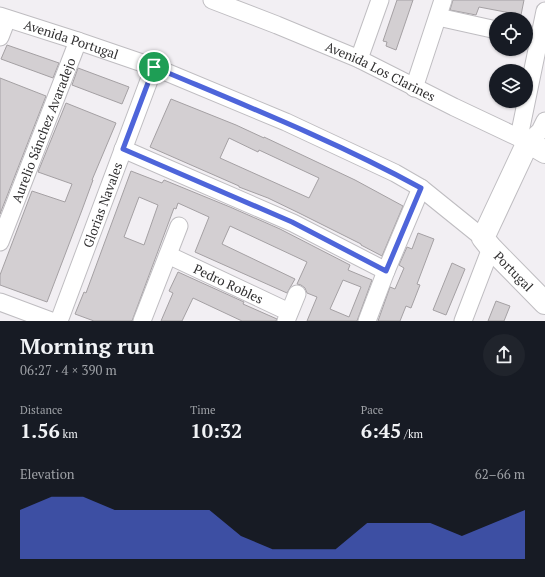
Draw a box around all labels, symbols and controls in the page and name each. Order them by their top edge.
map controls [489,12,533,108]
button: locate [489,12,533,56]
street label: Avenida Portugal [22,15,121,63]
street label: Avenida Los Clarines [323,37,439,105]
pin [137,50,171,84]
street label: Aurelio Sánchez Avaradejo [7,55,80,205]
icon: arrive [143,56,165,78]
button: layers [489,64,533,108]
street label: Glorias Navales [78,160,127,250]
street label: Portugal [490,247,537,295]
street label: Pedro Robles [191,259,266,308]
text: Morning run [20,331,154,360]
button: share [483,334,525,376]
text: 06:27 · 4 × 390 m [20,361,117,379]
text: Distance [20,403,63,417]
text: Time [190,403,215,417]
text: Pace [361,403,383,417]
text: 1.56 [20,417,60,444]
text: 10:32 [190,417,242,444]
text: 6:45 [361,417,401,444]
text: km [60,427,78,441]
text: /km [401,427,423,441]
text: Elevation [20,465,75,483]
text: 62–66 m [475,465,525,483]

